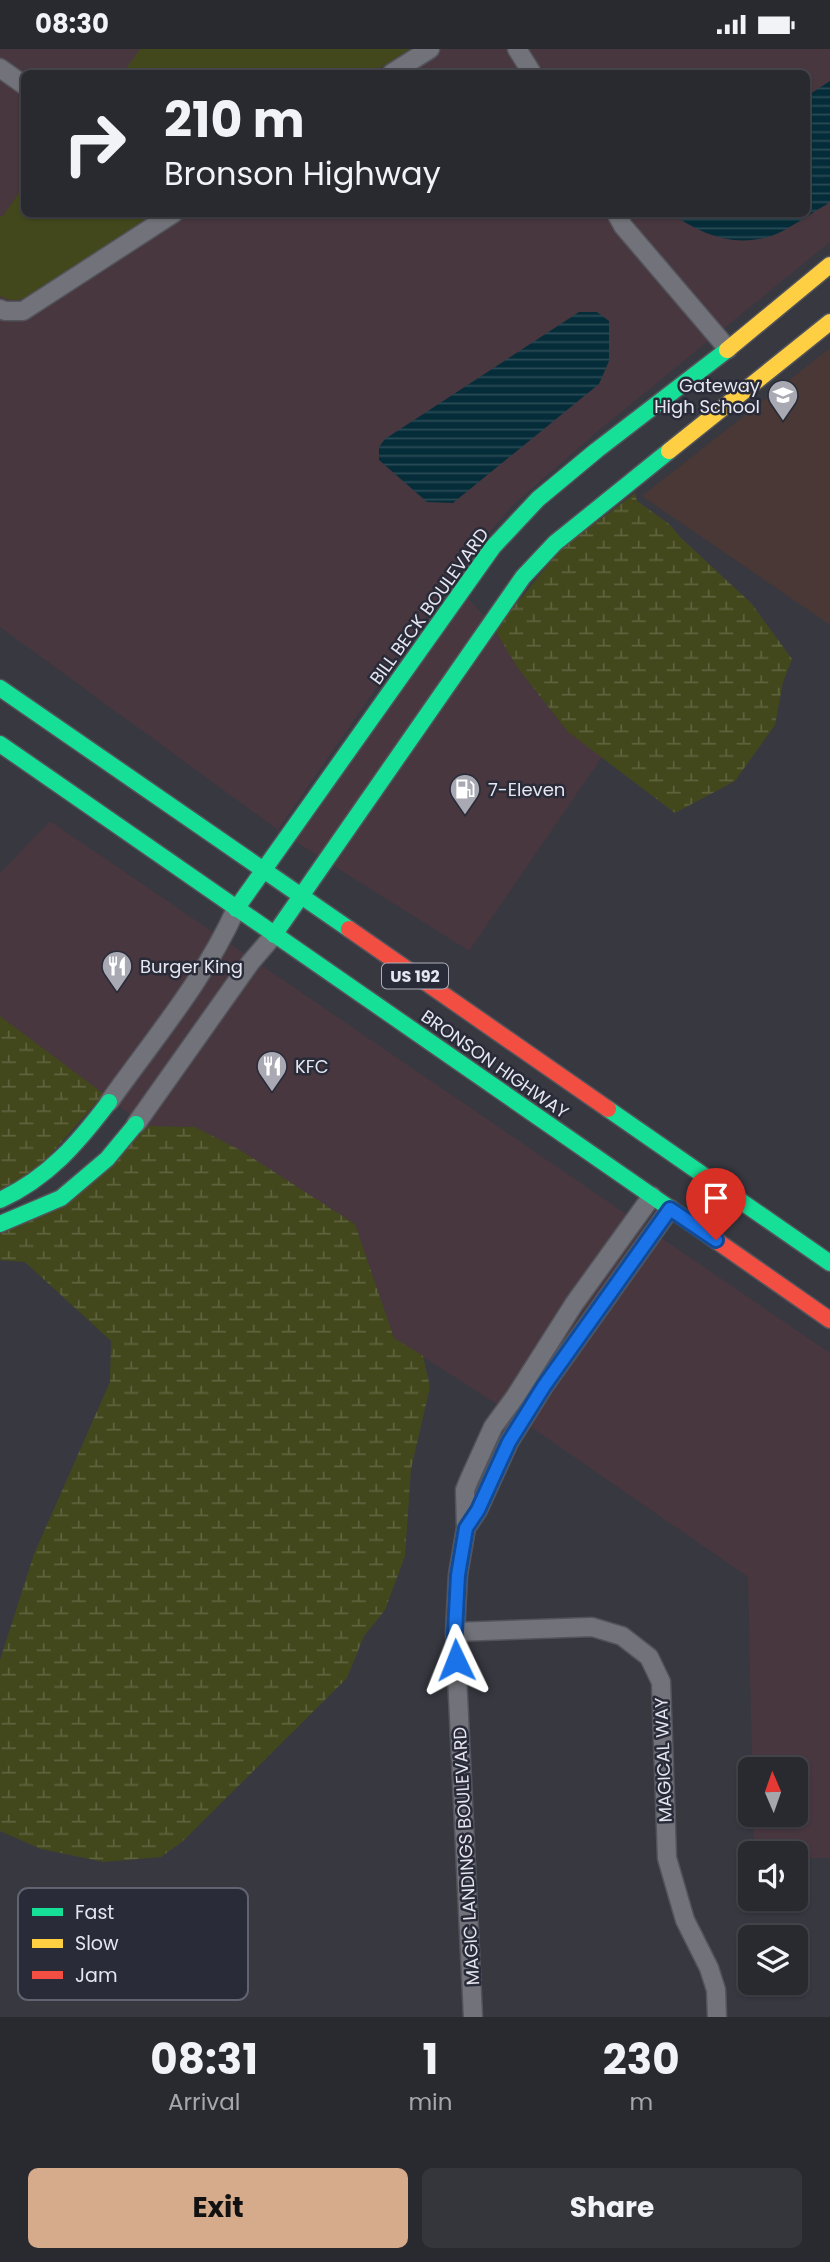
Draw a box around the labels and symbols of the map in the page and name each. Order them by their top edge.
place label: Gateway High School [654,373,760,419]
school or university icon: Gateway High School [766,378,800,422]
street label: BILL BECK BOULEVARD [364,523,494,689]
fuel station icon: 7-Eleven [448,772,482,816]
place label: 7-Eleven [488,777,565,802]
restaurant icon: Burger King [100,949,134,993]
place label: Burger King [140,954,243,979]
road number: US 192 [382,963,448,988]
street label: BRONSON HIGHWAY [416,1004,574,1125]
restaurant icon: KFC [255,1049,289,1093]
place label: KFC [295,1054,329,1079]
pin [686,1168,746,1240]
position arrow [419,1623,493,1697]
street label: MAGICAL WAY [648,1697,678,1823]
street label: MAGIC LANDINGS BOULEVARD [447,1726,485,1986]
north arrow [738,1757,808,1827]
legend [18,1888,248,2000]
text: Fast [75,1899,114,1926]
text: Slow [75,1930,119,1957]
text: Jam [75,1962,117,1989]

